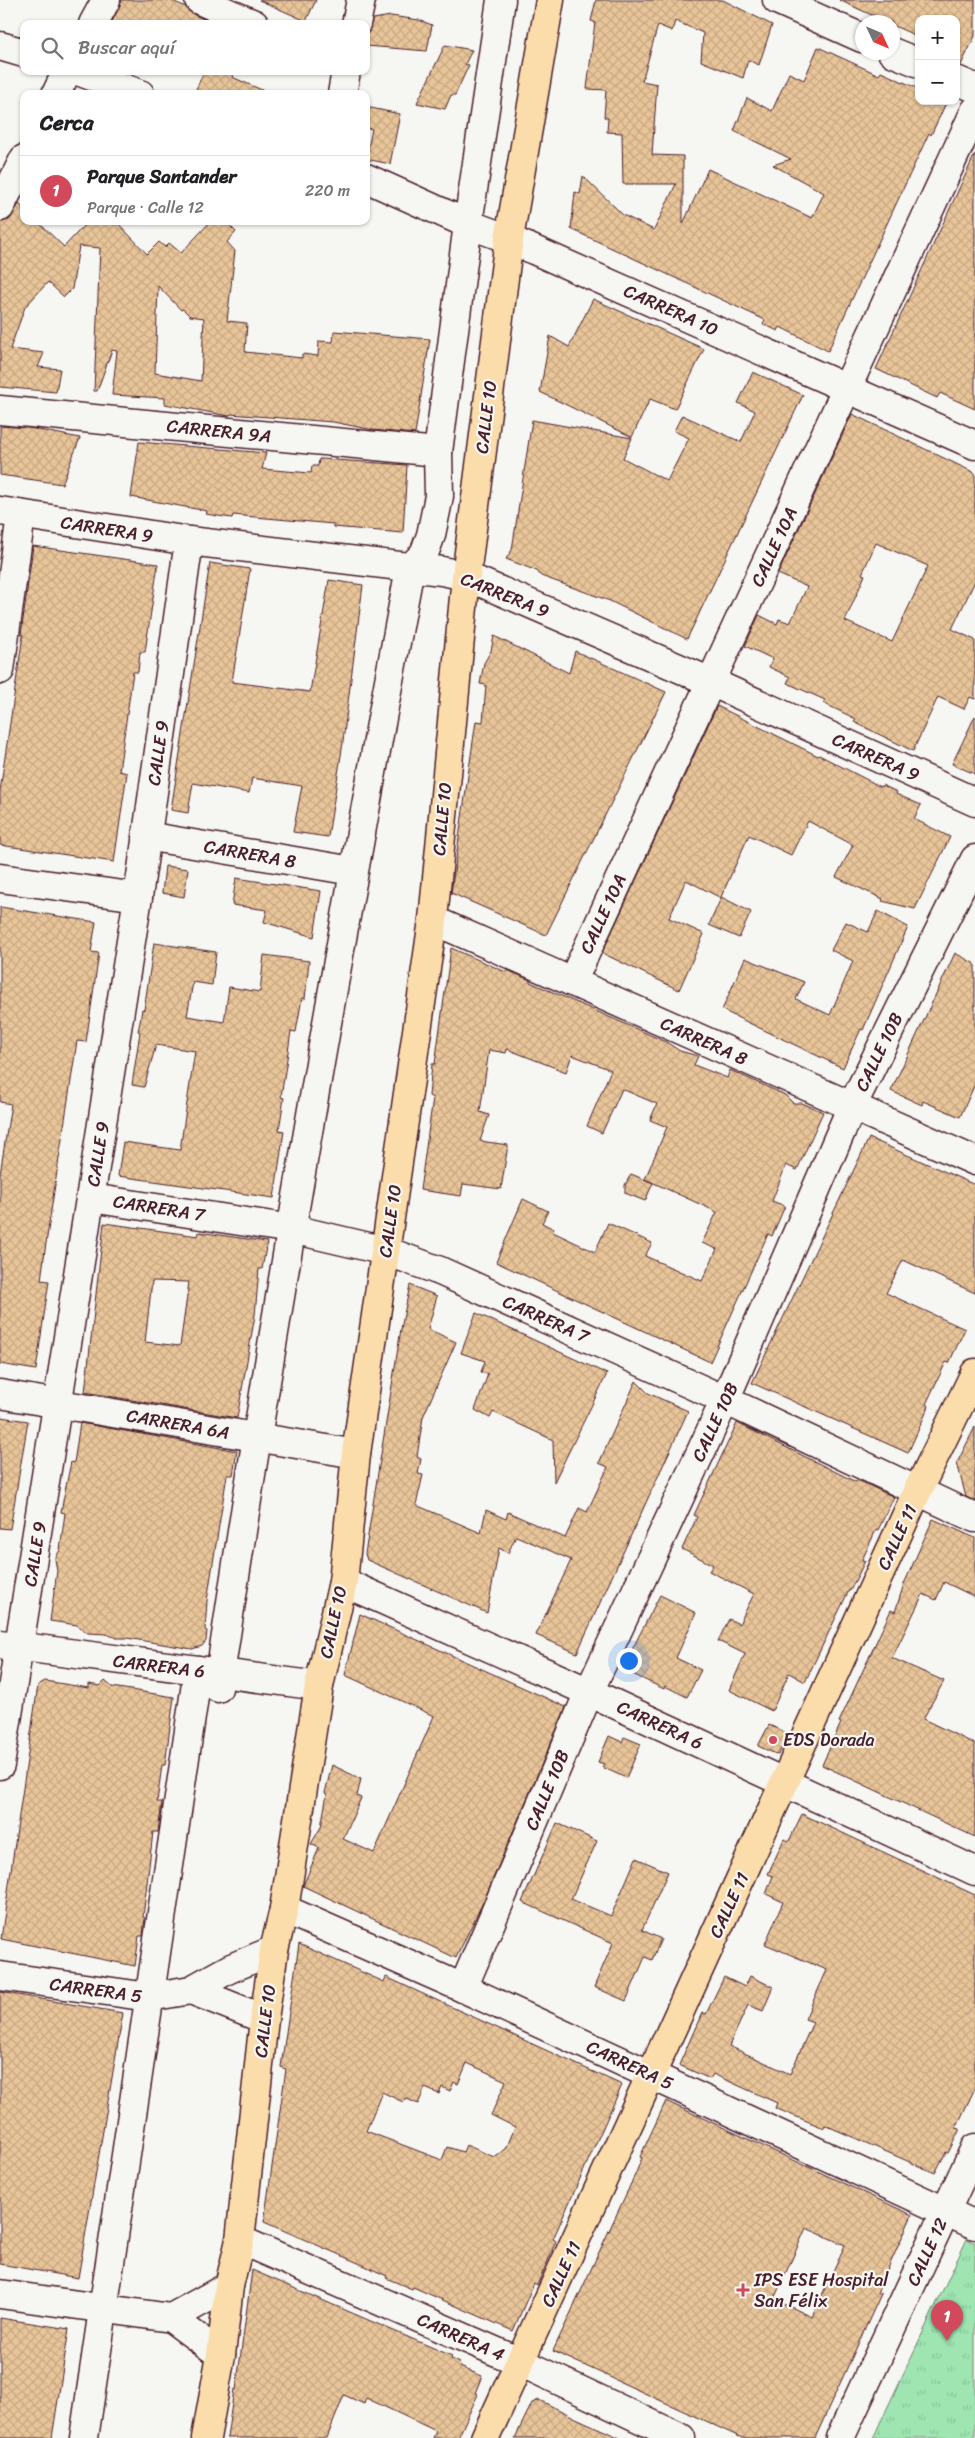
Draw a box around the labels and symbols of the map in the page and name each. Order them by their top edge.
north arrow [855,15,900,60]
street label: CARRERA 10 [618,275,724,345]
street label: CALLE 10 [466,379,506,455]
street label: CARRERA 9A [165,410,273,452]
street label: CALLE 10A [742,502,806,592]
street label: CARRERA 9 [59,506,155,552]
street label: CARRERA 9 [456,563,554,627]
street label: CALLE 9 [138,718,178,788]
street label: CARRERA 9 [827,723,925,791]
street label: CALLE 10 [423,781,461,857]
street label: CARRERA 8 [202,830,299,878]
street label: CALLE 10A [571,869,635,959]
street label: CALLE 10B [846,1007,912,1097]
street label: CARRERA 8 [655,1008,753,1075]
street label: CALLE 9 [77,1119,119,1189]
street label: CALLE 10 [369,1182,411,1260]
street label: CARRERA 7 [111,1185,209,1231]
street label: CARRERA 7 [497,1286,596,1353]
street label: CALLE 10B [683,1377,747,1467]
street label: CARRERA 6A [124,1399,232,1449]
street label: CALLE 11 [868,1498,926,1575]
street label: CALLE 9 [14,1519,56,1589]
street label: CALLE 10 [310,1583,356,1661]
street label: CARRERA 6 [111,1644,207,1688]
your location [616,1648,642,1674]
street label: CARRERA 6 [611,1691,709,1759]
place label: EDS Dorada [783,1724,875,1756]
marker: EDS Dorada [767,1734,779,1746]
street label: CALLE 10B [516,1745,578,1835]
street label: CALLE 11 [700,1866,758,1943]
street label: CARRERA 5 [48,1968,144,2012]
street label: CALLE 10 [245,1983,285,2059]
street label: CARRERA 5 [581,2031,679,2099]
street label: CALLE 12 [897,2212,957,2292]
street label: CALLE 11 [532,2235,590,2312]
place label: IPS ESE Hospital San Félix [753,2264,889,2317]
marker: IPS ESE Hospital San Félix [736,2283,750,2297]
pin: 1 [931,2300,963,2341]
street label: CARRERA 4 [412,2303,510,2371]

